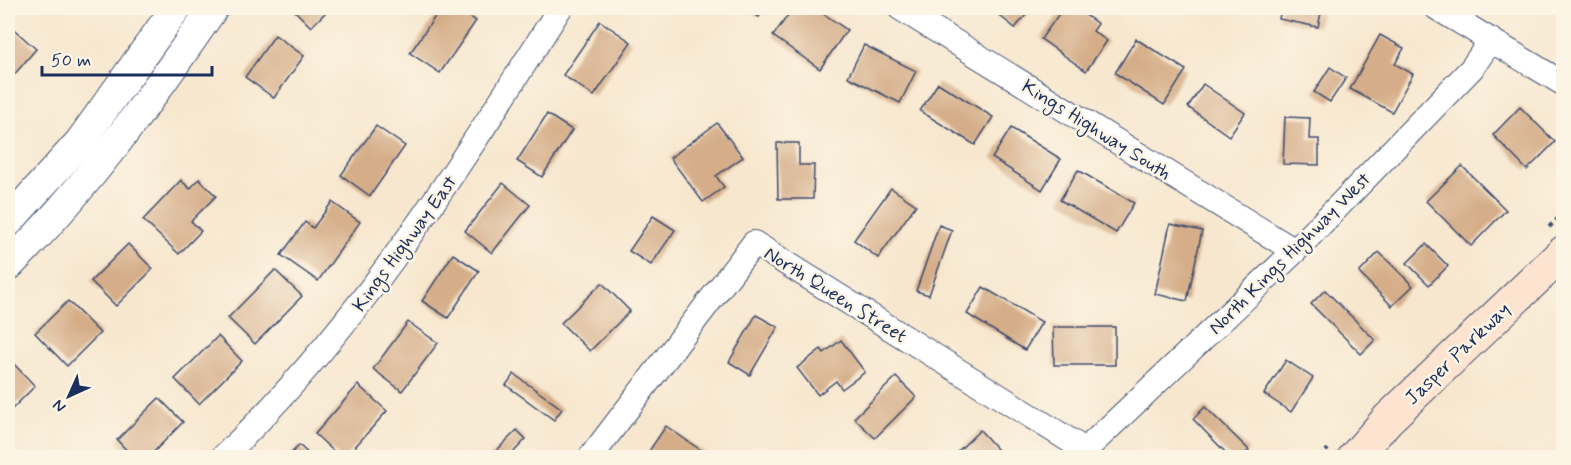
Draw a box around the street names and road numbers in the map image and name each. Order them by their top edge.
street label: Kings Highway South [1016,73,1176,188]
street label: North Kings Highway West [1203,167,1378,342]
street label: Kings Highway East [346,170,465,318]
street label: North Queen Street [759,240,912,350]
street label: Jasper Parkway [1399,297,1517,411]

